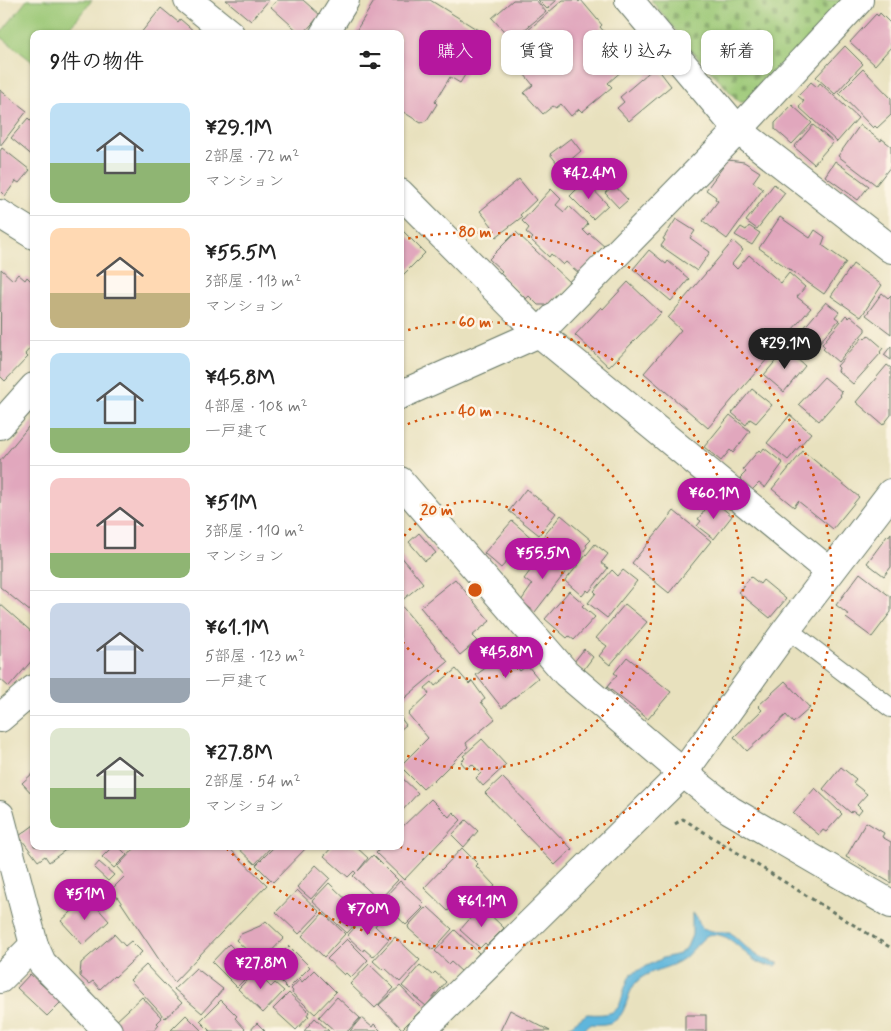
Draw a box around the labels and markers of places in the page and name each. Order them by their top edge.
pin: ¥42.4M [548,158,630,200]
pin: ¥29.1M [744,328,826,370]
pin: ¥60.1M [673,478,755,520]
pin: ¥55.5M [502,538,584,580]
centre of rings [466,581,484,599]
pin: ¥45.8M [465,636,547,679]
pin: ¥51M [55,878,115,921]
pin: ¥61.1M [441,886,523,928]
pin: ¥70M [338,894,398,936]
pin: ¥27.8M [220,948,302,990]

